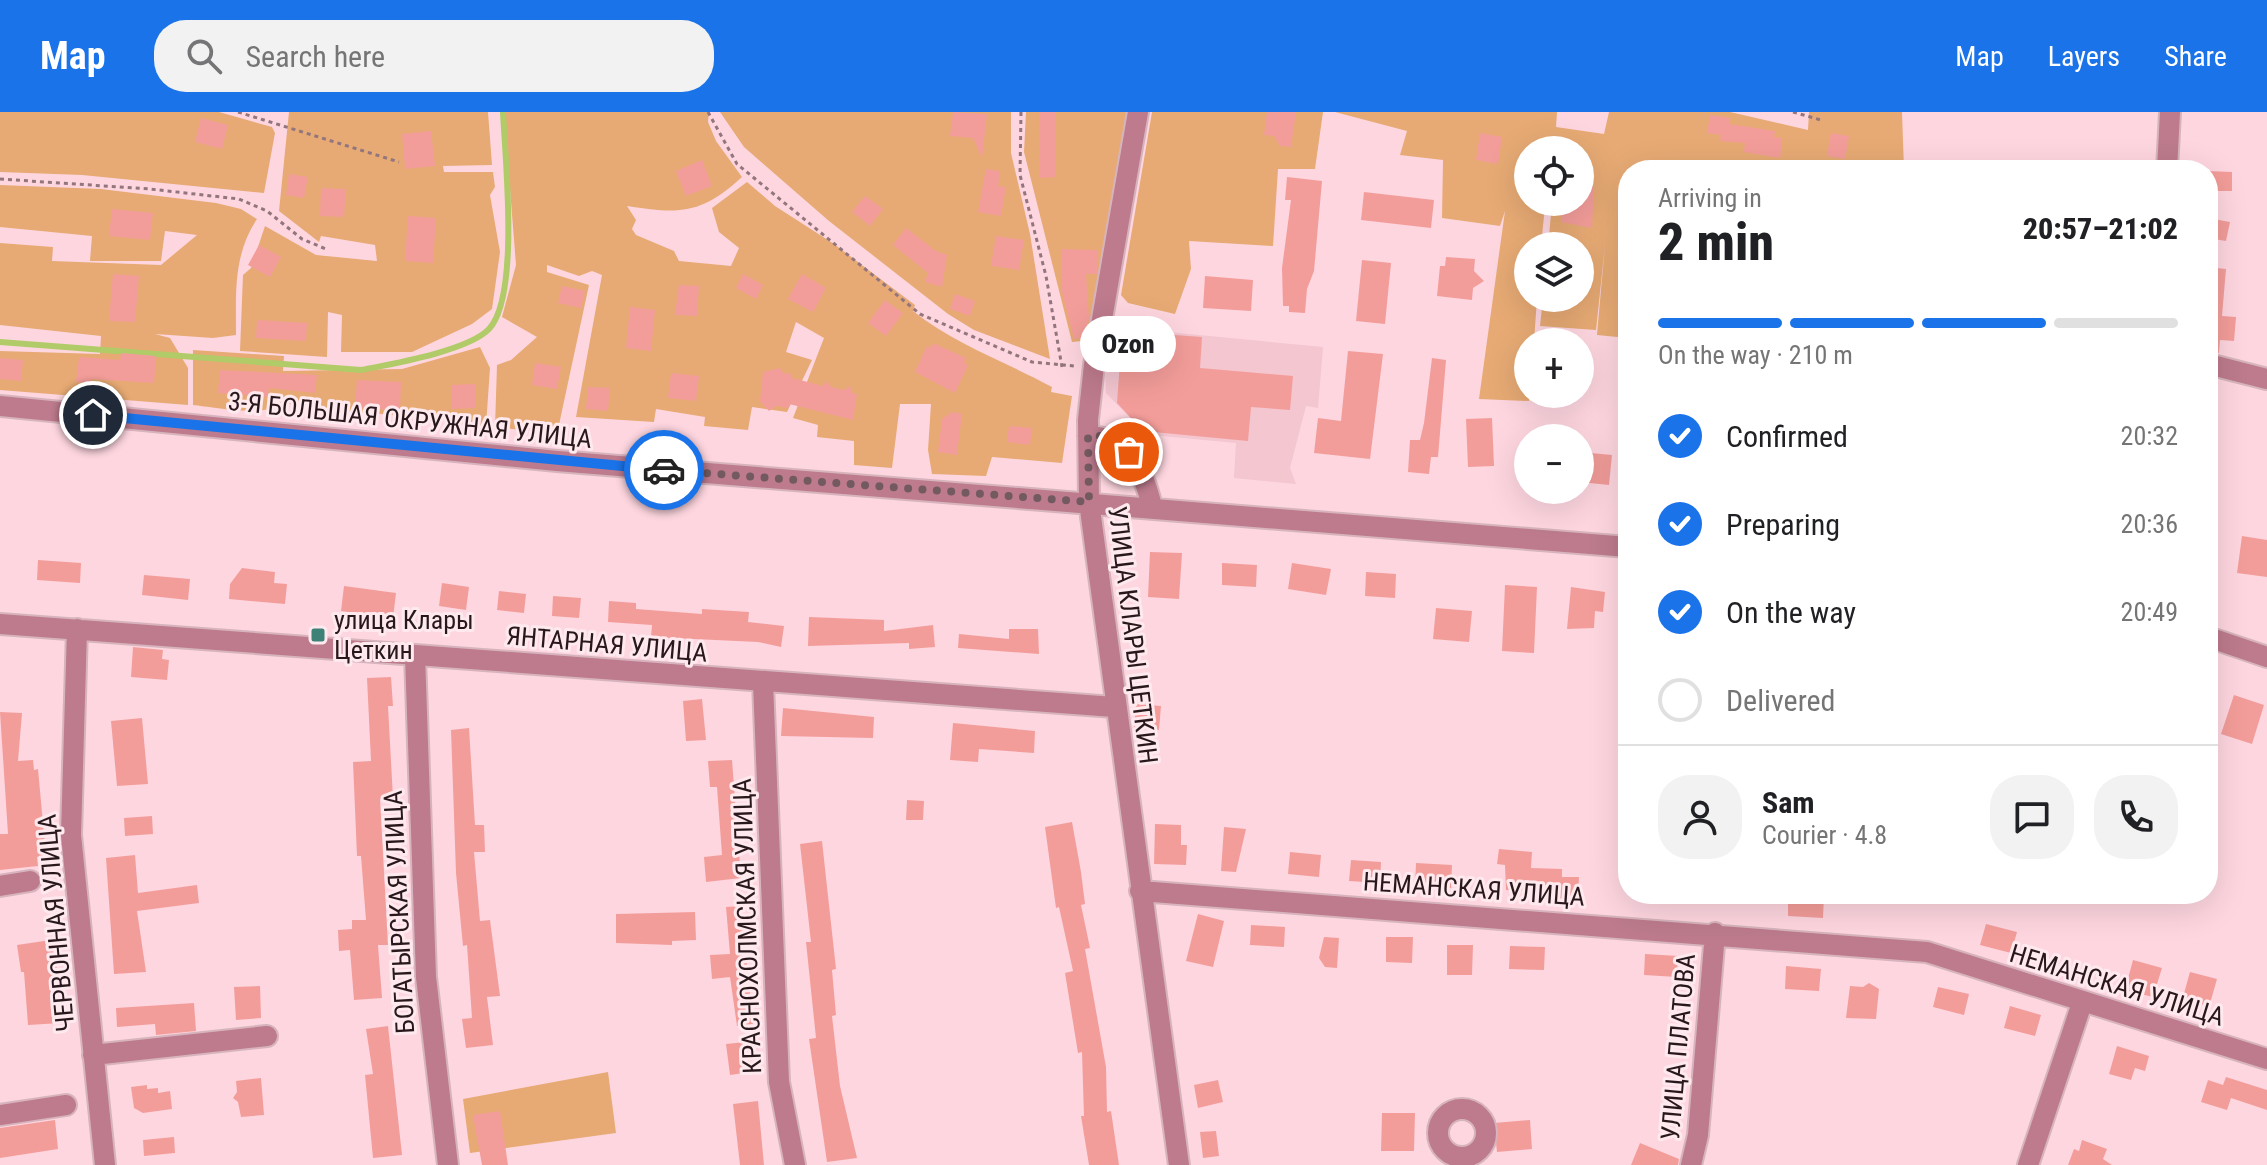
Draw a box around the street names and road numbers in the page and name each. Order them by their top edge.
street label: 3-Я БОЛЬШАЯ ОКРУЖНАЯ УЛИЦА [227,386,593,454]
street label: УЛИЦА КЛАРЫ ЦЕТКИН [1102,504,1164,766]
street label: ЯНТАРНАЯ УЛИЦА [505,620,709,668]
street label: КРАСНОХОЛМСКАЯ УЛИЦА [727,778,767,1074]
street label: БОГАТЫРСКАЯ УЛИЦА [378,790,420,1034]
street label: ЧЕРВОННАЯ УЛИЦА [32,813,80,1033]
street label: НЕМАНСКАЯ УЛИЦА [1362,866,1586,912]
street label: НЕМАНСКАЯ УЛИЦА [2006,938,2228,1032]
street label: УЛИЦА ПЛАТОВА [1655,952,1701,1142]

